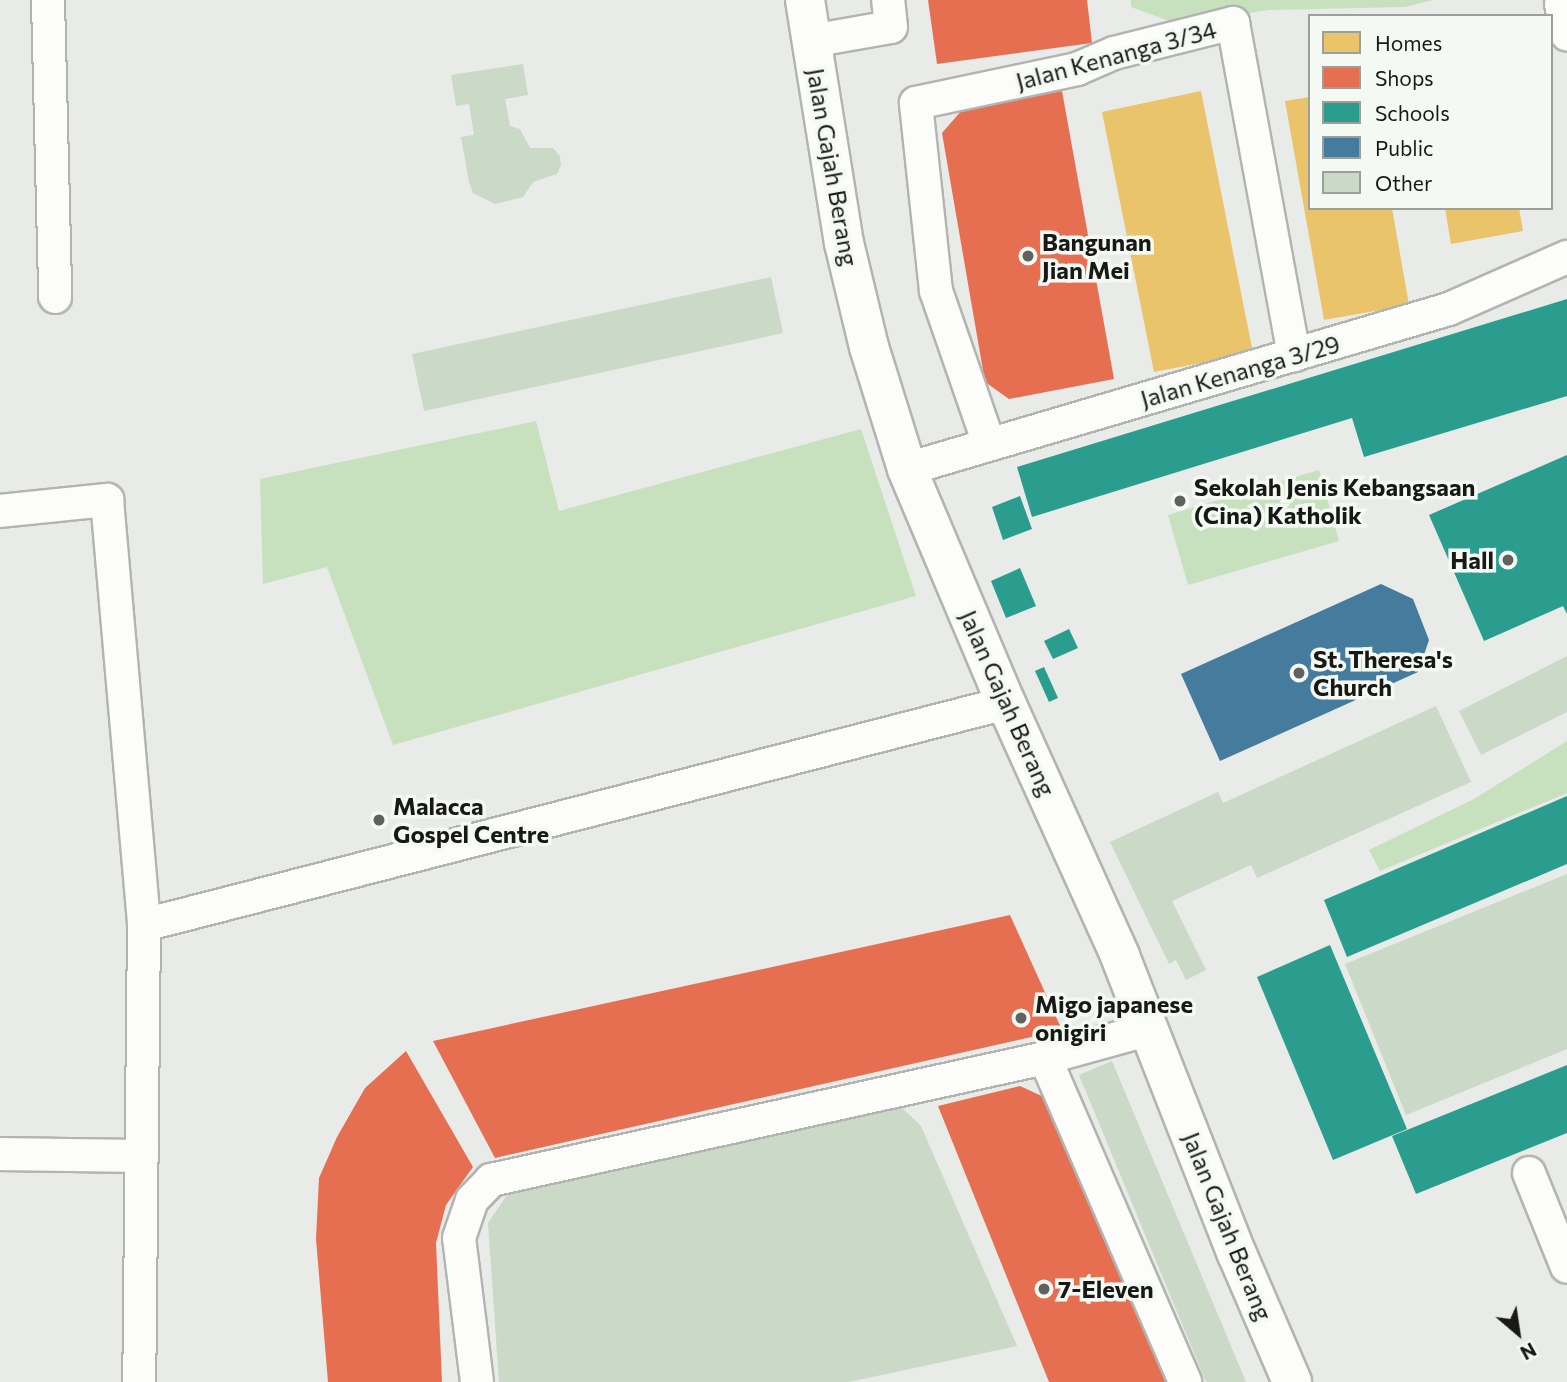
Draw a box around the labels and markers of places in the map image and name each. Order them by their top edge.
place label: Bangunan Jian Mei [1042,228,1152,284]
marker: Bangunan Jian Mei [1020,248,1036,264]
place label: Sekolah Jenis Kebangsaan (Cina) Katholik [1194,473,1476,529]
marker: Sekolah Jenis Kebangsaan (Cina) Katholik [1172,493,1188,509]
place label: Hall [1450,546,1494,574]
marker: Hall [1500,552,1516,568]
place label: St. Theresa's Church [1313,645,1453,701]
marker: St. Theresa's Church [1291,665,1307,681]
place label: Malacca Gospel Centre [393,792,549,848]
marker: Malacca Gospel Centre [371,812,387,828]
place label: Migo japanese onigiri [1035,990,1193,1046]
marker: Migo japanese onigiri [1013,1010,1029,1026]
place label: 7-Eleven [1058,1275,1154,1303]
marker: 7-Eleven [1036,1281,1052,1297]

